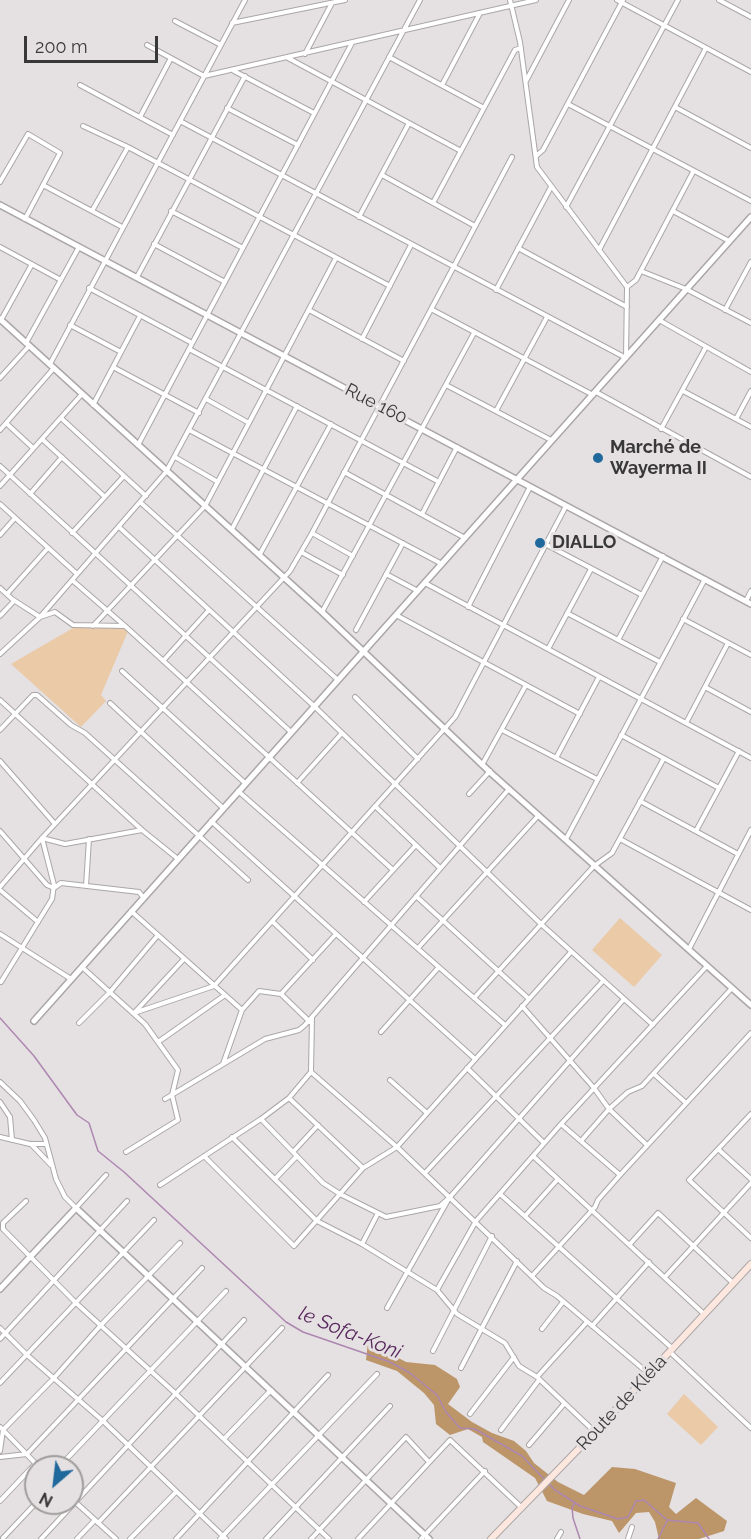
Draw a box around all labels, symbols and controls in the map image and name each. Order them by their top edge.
scale bar [27,24,160,62]
text: 200 m [35,36,88,57]
street label: Rue 160 [341,379,411,429]
place label: Marché de Wayerma II [610,437,707,480]
marker: Marché de Wayerma II [591,451,605,465]
place label: DIALLO [552,532,616,554]
marker: DIALLO [533,536,547,550]
water label: le Sofa-Koni [295,1302,405,1364]
street label: Route de Kléla [573,1351,671,1455]
north arrow [24,1455,84,1515]
text: N [36,1488,56,1511]

